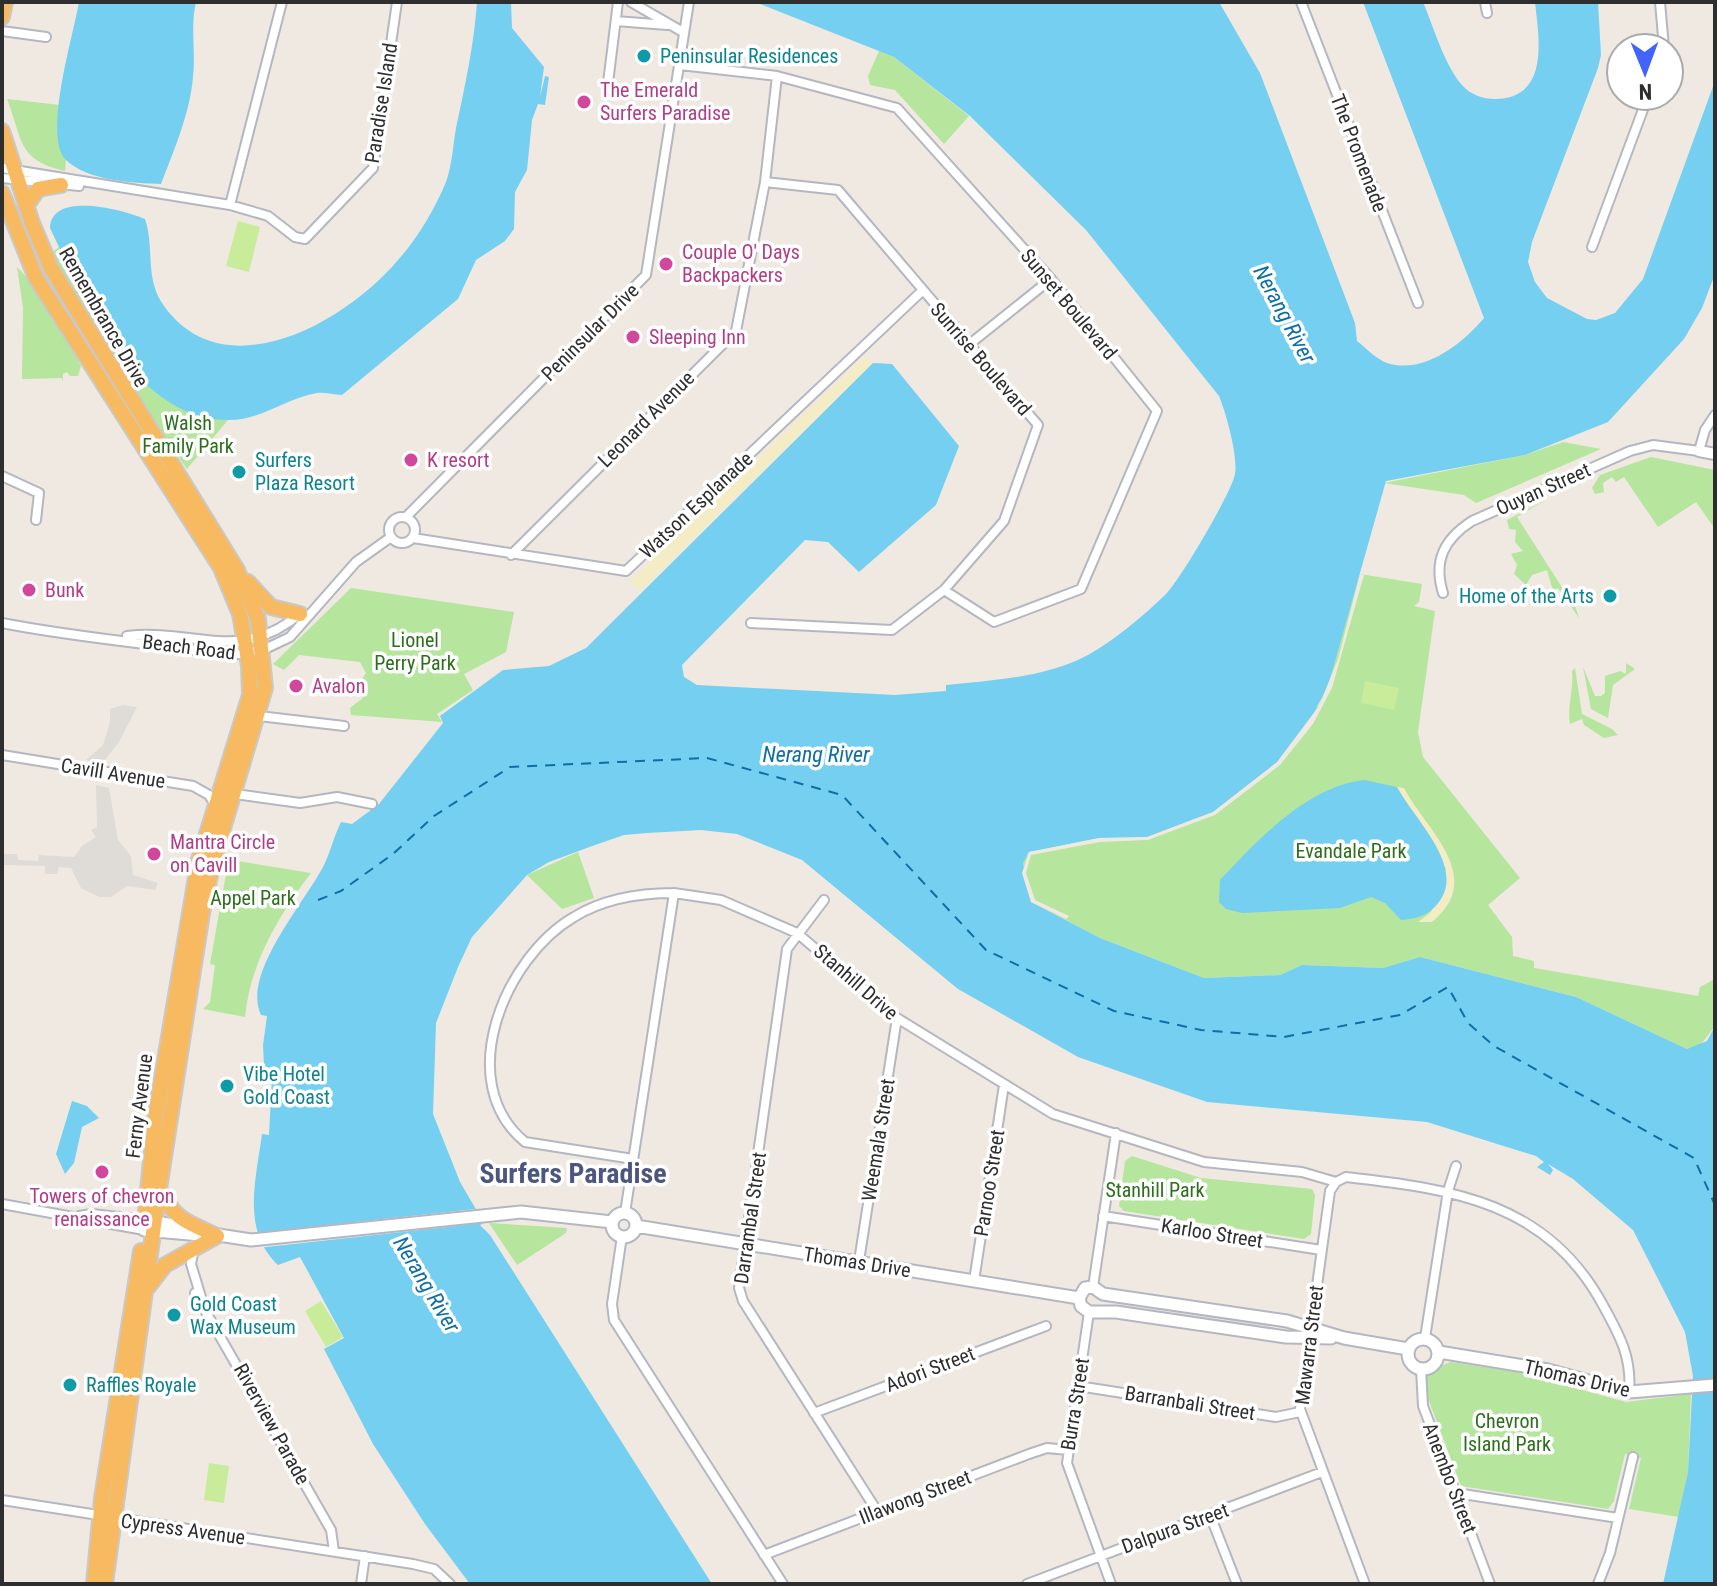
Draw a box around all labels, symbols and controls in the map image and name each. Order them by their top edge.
north arrow [1605,32,1685,112]
street label: Paradise Island [360,41,402,165]
place label: Peninsular Residences [660,44,838,68]
marker: Peninsular Residences [635,47,653,65]
place label: The Emerald Surfers Paradise [600,78,730,125]
text: N [1638,79,1652,104]
street label: The Promenade [1326,91,1392,215]
marker: The Emerald Surfers Paradise [575,93,593,111]
place label: Couple O' Days Backpackers [682,240,800,287]
street label: Remembrance Drive [54,243,154,391]
street label: Sunset Boulevard [1016,244,1122,364]
marker: Couple O' Days Backpackers [657,255,675,273]
water label: Nerang River [1248,261,1321,368]
street label: Peninsular Drive [536,278,644,386]
street label: Sunrise Boulevard [925,298,1037,420]
place label: Sleeping Inn [649,325,746,349]
marker: Sleeping Inn [624,328,642,346]
street label: Leonard Avenue [593,366,699,472]
park label: Walsh Family Park [142,411,234,458]
street label: Watson Esplanade [635,447,757,563]
place label: Surfers Plaza Resort [255,448,355,495]
place label: K resort [427,448,490,472]
marker: K resort [402,451,420,469]
street label: Ouyan Street [1492,458,1594,520]
marker: Surfers Plaza Resort [230,463,248,481]
place label: Bunk [45,578,84,602]
marker: Bunk [20,581,38,599]
place label: Home of the Arts [1459,584,1594,608]
marker: Home of the Arts [1601,587,1619,605]
park label: Lionel Perry Park [374,628,456,675]
street label: Beach Road [141,629,237,665]
place label: Avalon [312,674,365,698]
marker: Avalon [287,677,305,695]
water label: Nerang River [762,742,870,767]
street label: Cavill Avenue [59,753,167,793]
place label: Mantra Circle on Cavill [170,830,275,877]
park label: Evandale Park [1295,839,1407,863]
marker: Mantra Circle on Cavill [145,845,163,863]
park label: Appel Park [210,886,296,910]
street label: Stanhill Drive [809,939,903,1025]
street label: Ferny Avenue [121,1052,157,1160]
place label: Vibe Hotel Gold Coast [243,1062,330,1109]
marker: Vibe Hotel Gold Coast [218,1077,236,1095]
street label: Weemala Street [856,1077,900,1203]
street label: Parnoo Street [969,1128,1009,1238]
street label: Darrambal Street [729,1150,771,1285]
district label: Surfers Paradise [479,1157,667,1190]
marker: Towers of chevron renaissance [93,1163,111,1181]
park label: Stanhill Park [1105,1178,1205,1202]
place label: Towers of chevron renaissance [30,1184,174,1231]
street label: Karloo Street [1159,1213,1265,1253]
water label: Nerang River [388,1232,465,1337]
street label: Thomas Drive [802,1242,912,1282]
street label: Mawarra Street [1290,1284,1328,1406]
place label: Gold Coast Wax Museum [190,1292,296,1339]
marker: Gold Coast Wax Museum [165,1306,183,1324]
street label: Adori Street [882,1341,978,1397]
street label: Thomas Drive [1522,1354,1632,1402]
street label: Burra Street [1056,1356,1094,1452]
street label: Riverview Parade [229,1359,315,1489]
place label: Raffles Royale [86,1373,196,1397]
marker: Raffles Royale [61,1376,79,1394]
street label: Barranbali Street [1123,1381,1257,1425]
park label: Chevron Island Park [1463,1409,1551,1456]
street label: Anembo Street [1418,1419,1482,1537]
street label: Illawong Street [856,1465,974,1529]
street label: Dalpura Street [1118,1498,1232,1558]
street label: Cypress Avenue [119,1508,247,1550]

